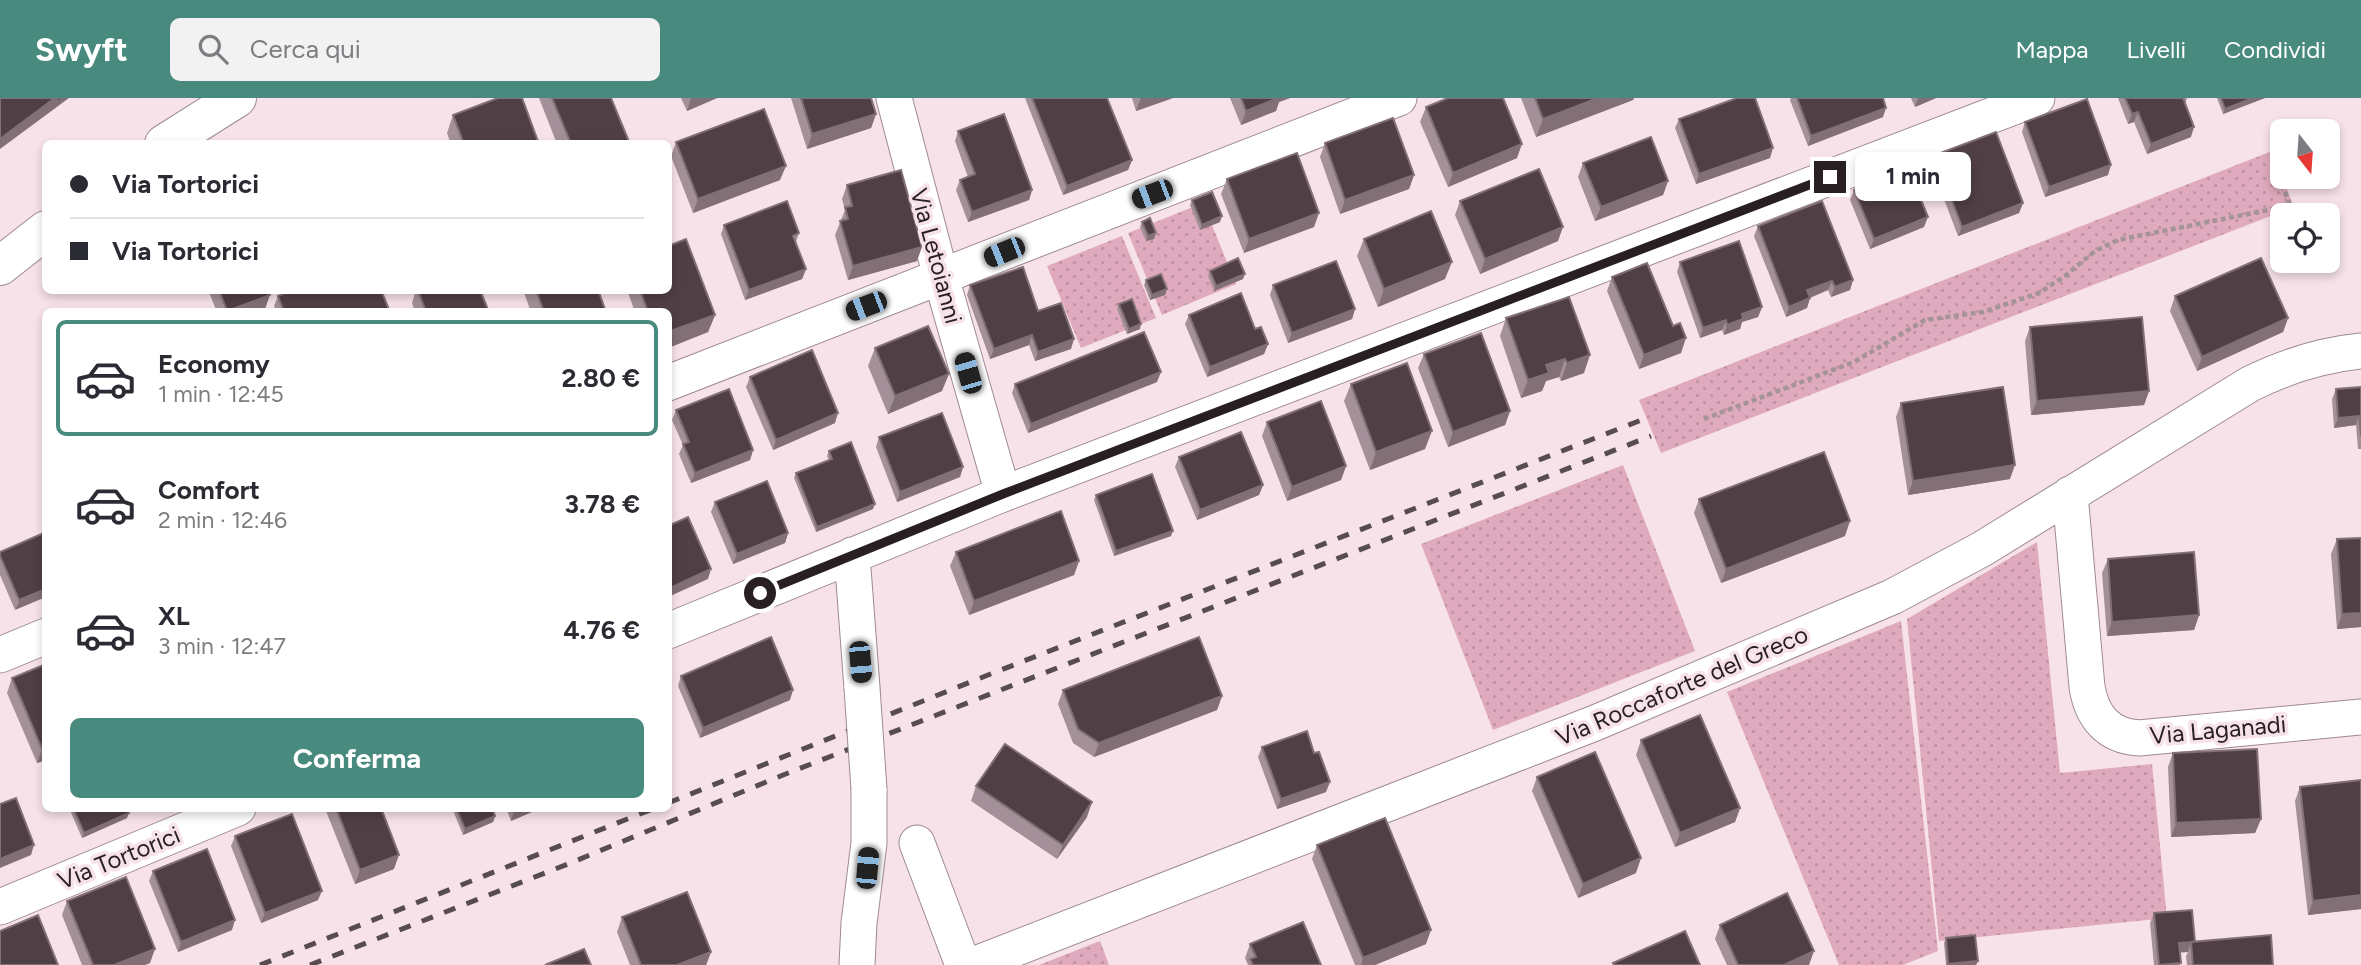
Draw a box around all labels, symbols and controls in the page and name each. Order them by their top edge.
search box [170,18,660,81]
text: Swyft [35,30,128,69]
icon: search [194,30,232,68]
text: Cerca qui [250,33,361,65]
text: Mappa [2015,35,2089,64]
text: Livelli [2127,35,2186,64]
text: Condividi [2224,35,2326,64]
north arrow [2270,119,2340,189]
map controls [2270,119,2340,273]
callout: 1 min [1854,153,1970,202]
route end [1814,161,1846,193]
text: 1 min [1886,162,1940,190]
text: Via Tortorici [112,168,259,200]
car [1129,177,1176,211]
street label: Via Letoianni [904,185,968,327]
button: locate [2270,203,2340,273]
car [981,234,1028,270]
text: Via Tortorici [112,235,259,267]
car [843,289,890,323]
icon: car [74,347,137,410]
text: Economy [158,348,270,380]
car [953,350,984,396]
text: 2.80 € [561,362,640,394]
text: 1 min · 12:45 [158,380,284,408]
icon: car [74,473,137,536]
text: Comfort [158,474,260,506]
text: 3.78 € [564,488,640,520]
text: 2 min · 12:46 [158,506,287,534]
route start [744,577,776,609]
icon: car [74,599,137,662]
text: XL [158,600,190,632]
text: 4.76 € [563,614,640,646]
street label: Via Roccaforte del Greco [1551,619,1812,752]
text: 3 min · 12:47 [158,632,286,660]
car [848,640,873,684]
street label: Via Laganadi [2149,709,2287,750]
button: Conferma [70,718,644,798]
street label: Via Tortorici [53,820,184,895]
car [855,846,880,890]

